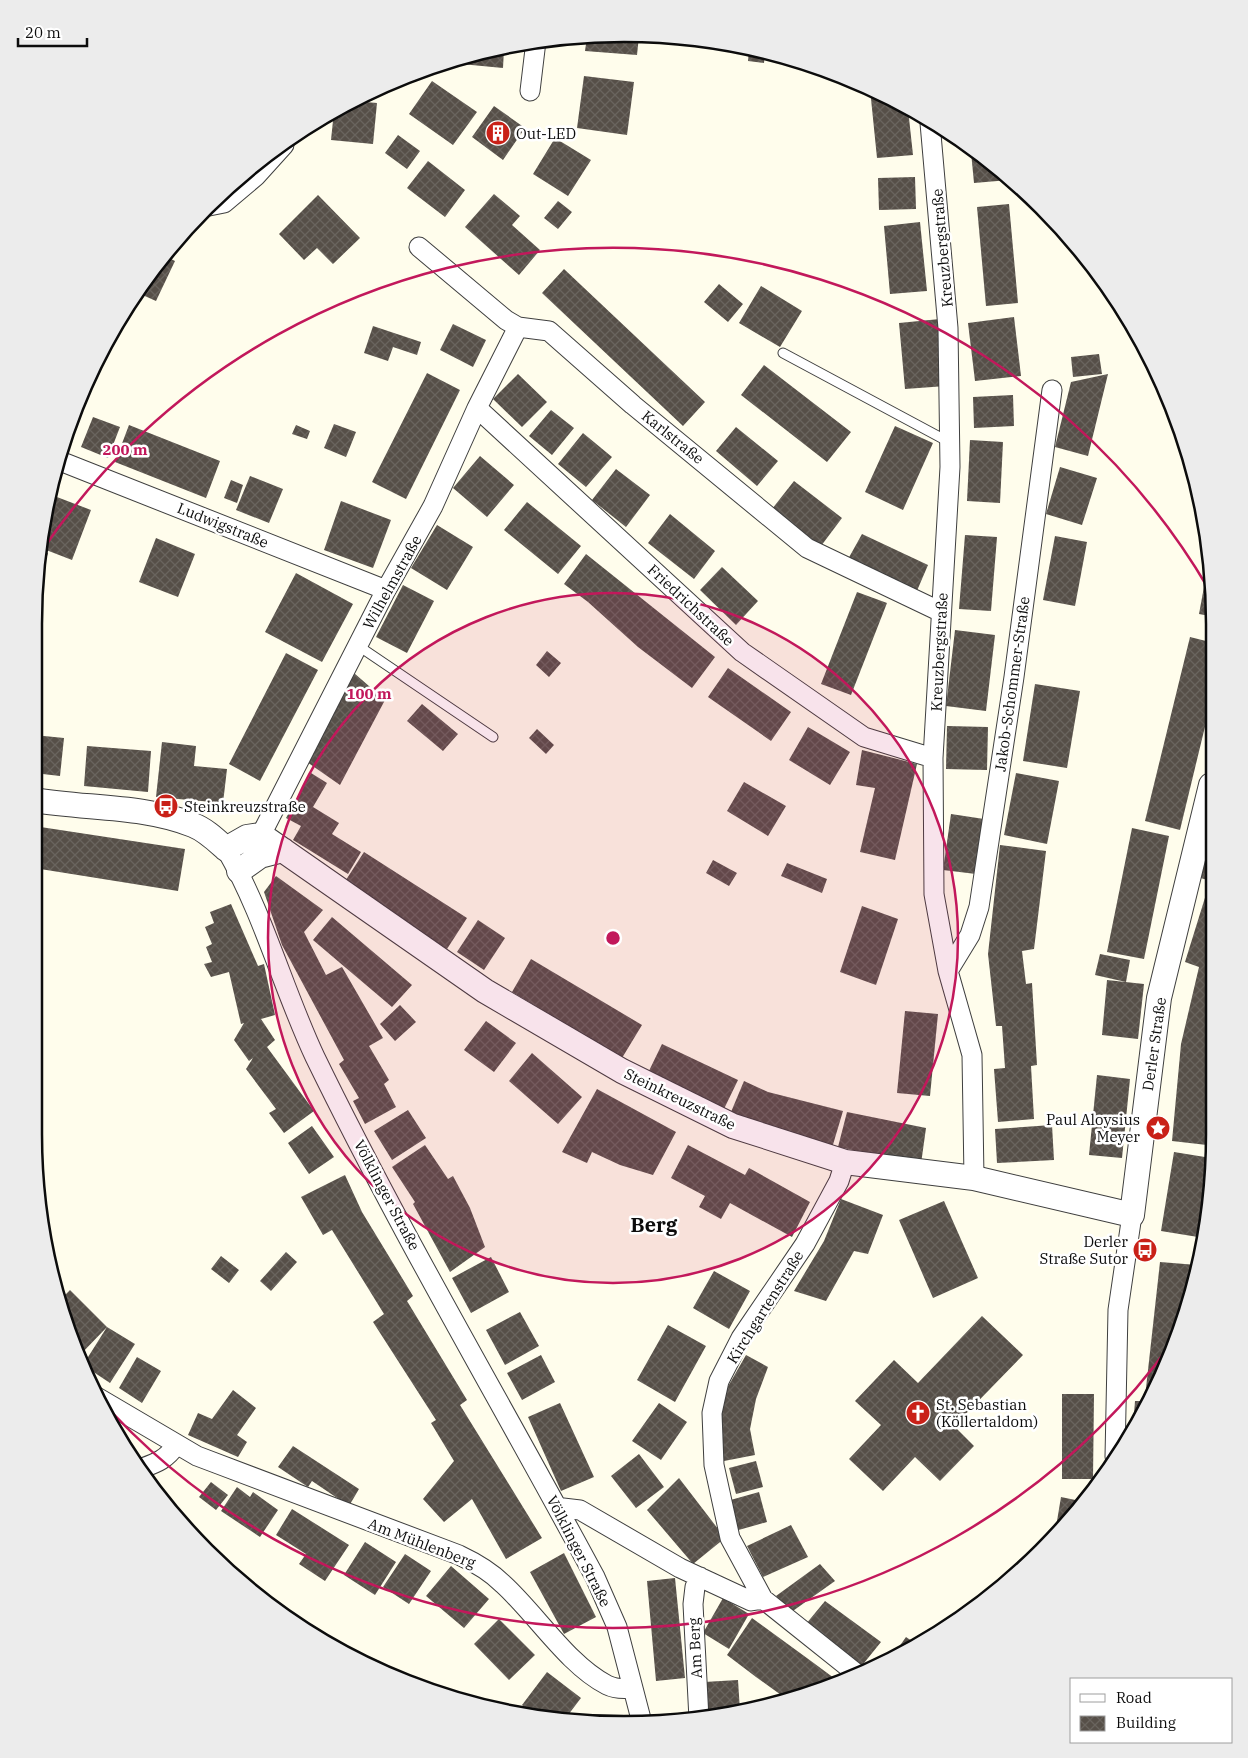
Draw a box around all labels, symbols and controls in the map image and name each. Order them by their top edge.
scale bar [18,15,86,47]
text: 20 m [25,23,61,42]
building icon: Out-LED [485,120,511,146]
place label: Out-LED [516,124,576,143]
street label: Kreuzbergstraße [927,188,957,308]
street label: Karlstraße [638,406,708,468]
text: 200 m [102,440,148,459]
street label: Ludwigstraße [175,498,271,552]
street label: Wilhelmstraße [358,532,426,632]
street label: Friedrichstraße [644,560,738,650]
street label: Kreuzbergstraße [926,592,952,712]
street label: Jakob-Schommer-Straße [990,595,1034,773]
text: 100 m [346,684,392,703]
bus stop icon: Steinkreuzstraße [153,793,179,819]
place label: Steinkreuzstraße [184,797,306,816]
centre of rings [604,929,622,947]
street label: Derler Straße [1138,996,1170,1092]
street label: Steinkreuzstraße [621,1064,739,1134]
place label: Paul Aloysius Meyer [1046,1110,1140,1146]
place icon: Paul Aloysius Meyer [1145,1115,1171,1141]
street label: Völklinger Straße [350,1136,424,1254]
district label: Berg [631,1211,678,1238]
place label: Derler Straße Sutor [1039,1232,1128,1268]
bus stop icon: Derler Straße Sutor [1132,1237,1158,1263]
street label: Kirchgartenstraße [722,1247,808,1367]
place label: St. Sebastian (Köllertaldom) [936,1395,1038,1431]
church icon: St. Sebastian (Köllertaldom) [905,1400,931,1426]
street label: Völklinger Straße [543,1492,615,1610]
street label: Am Mühlenberg [365,1514,479,1572]
street label: Am Berg [684,1617,706,1679]
legend [1070,1678,1233,1743]
text: Road [1116,1688,1152,1707]
text: Building [1116,1713,1176,1732]

